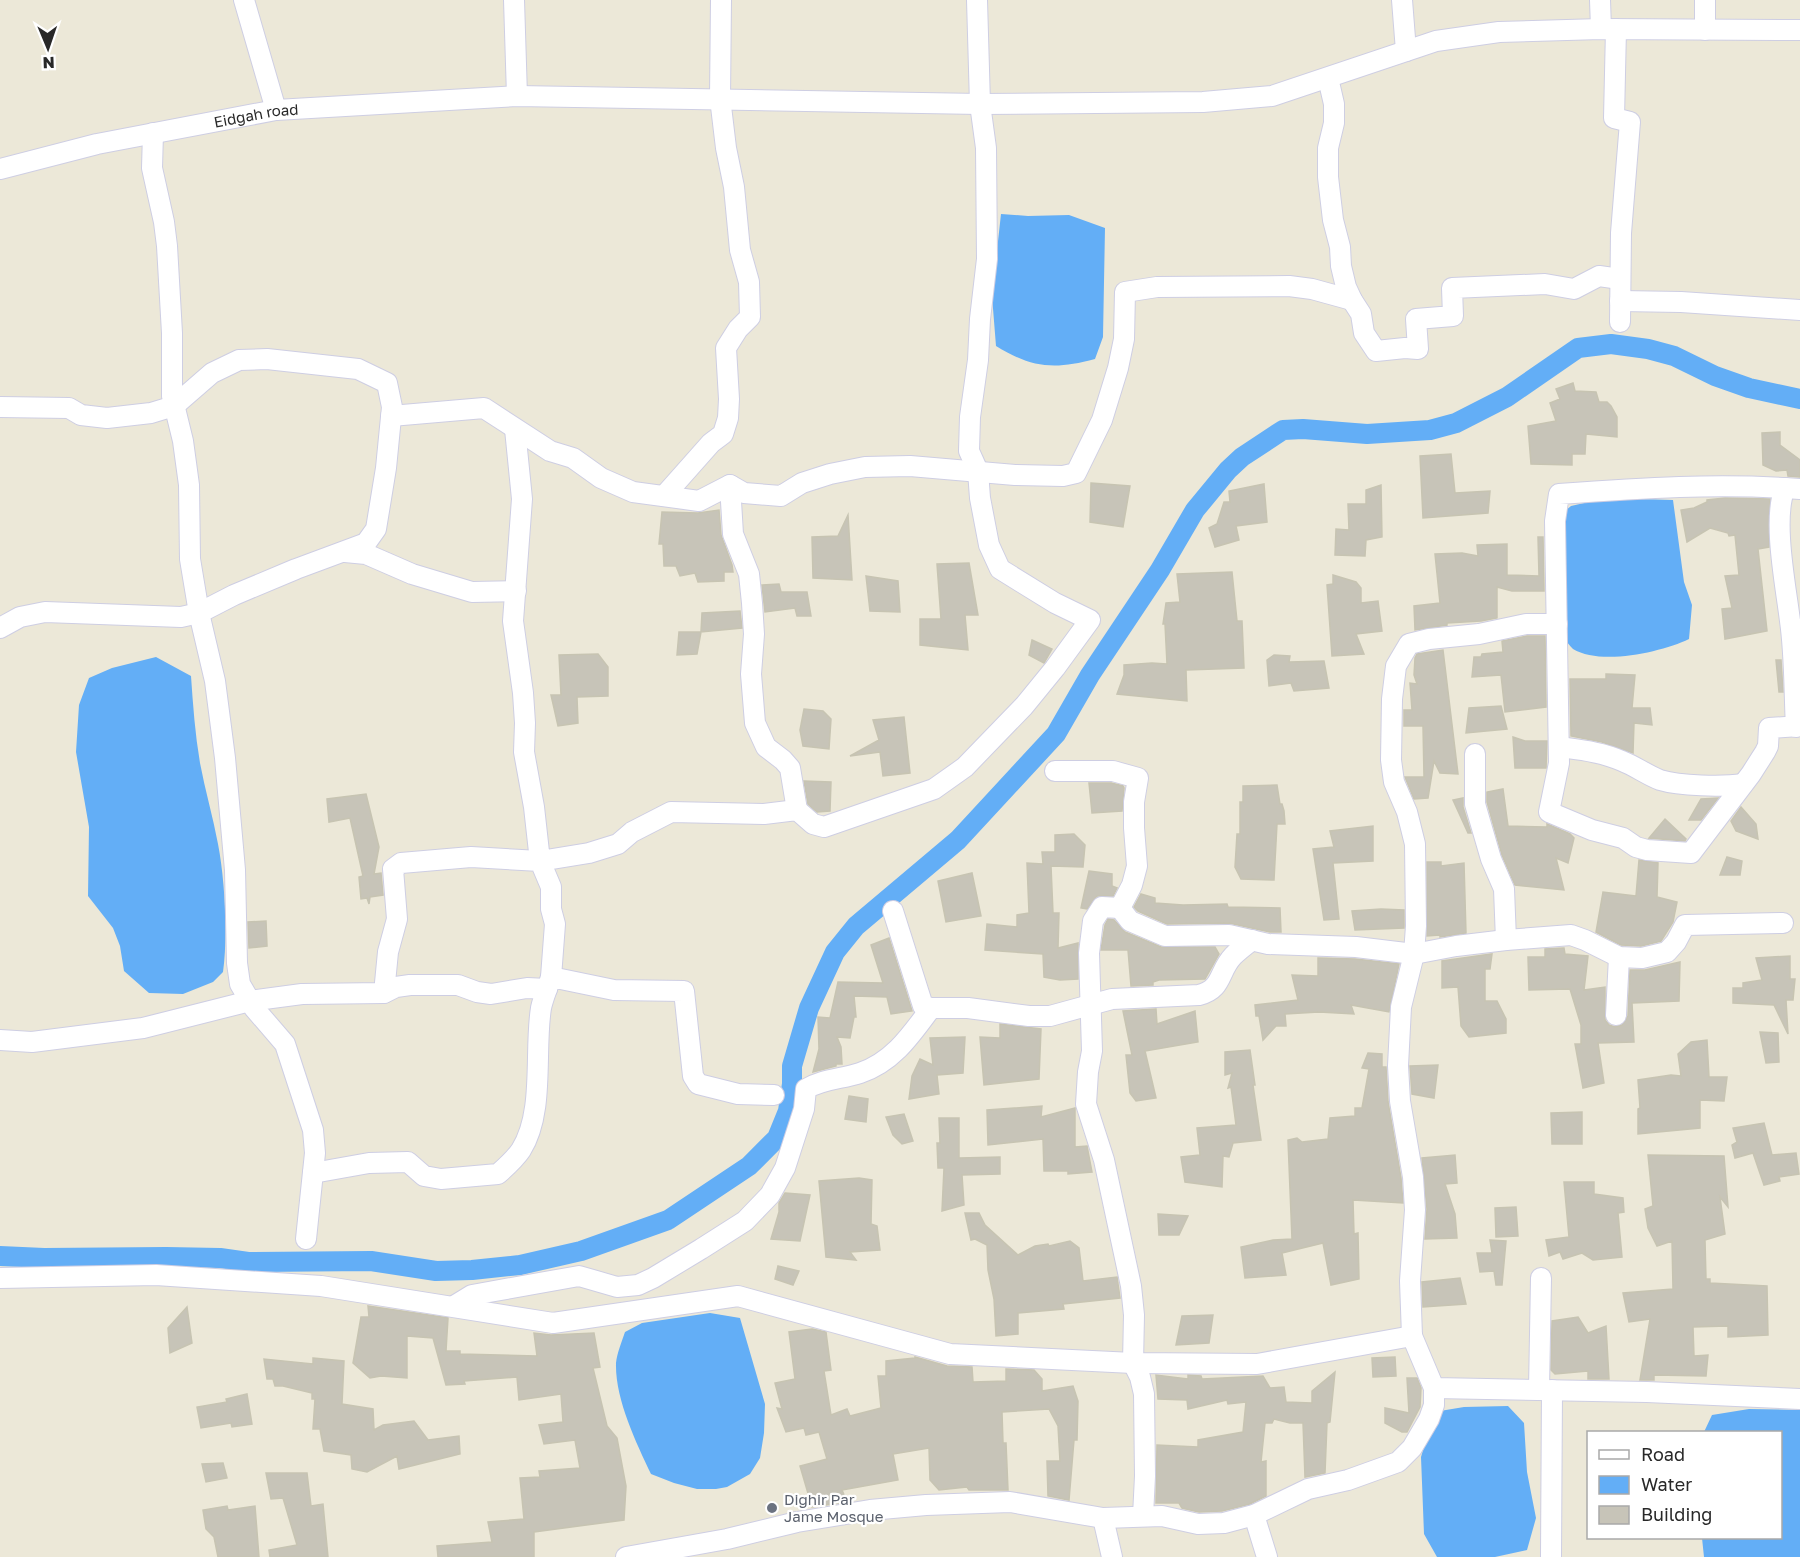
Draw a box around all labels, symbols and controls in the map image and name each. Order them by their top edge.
north arrow [18,18,78,78]
text: N [42,53,55,73]
street label: Eidgah road [212,100,299,131]
legend [1587,1431,1782,1539]
text: Road [1641,1443,1685,1465]
text: Water [1641,1473,1692,1495]
place label: Dighir Par Jame Mosque [784,1490,884,1525]
marker: Dighir Par Jame Mosque [765,1501,779,1515]
text: Building [1641,1503,1712,1525]

